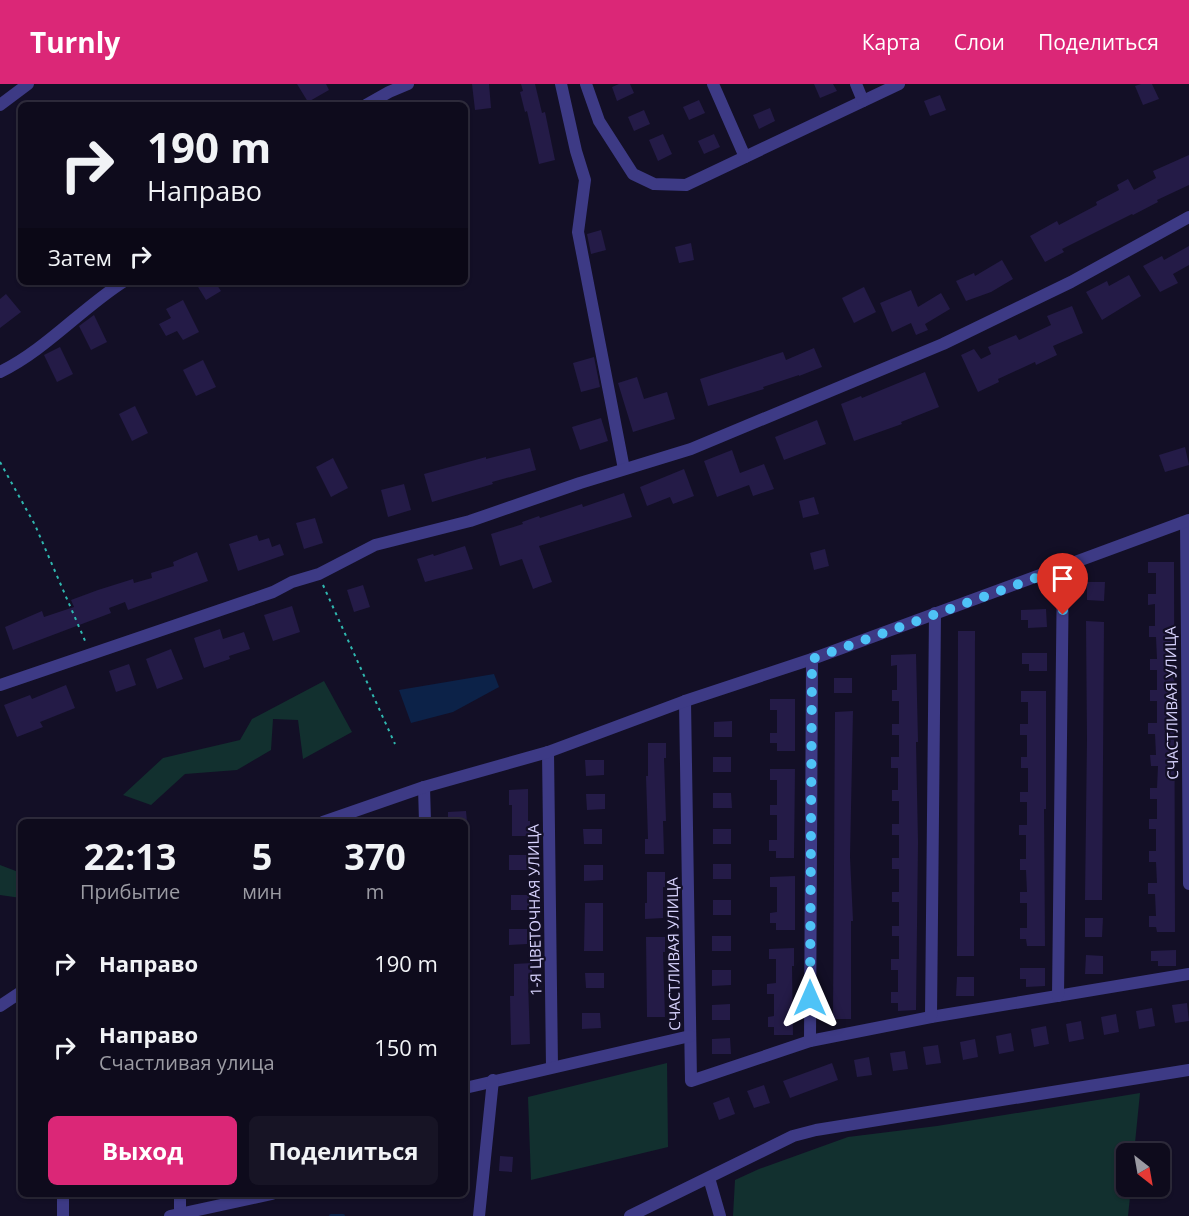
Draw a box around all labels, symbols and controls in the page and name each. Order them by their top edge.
text: Turnly [30,23,120,61]
text: Карта [862,28,921,56]
text: Слои [954,28,1005,56]
text: Поделиться [1038,28,1159,56]
text: 190 m [147,118,271,175]
icon: right [48,126,126,204]
text: Направо [147,172,262,209]
icon: right [124,240,157,273]
text: Затем [48,242,112,272]
pin [1037,553,1088,615]
icon: arrive [1046,562,1079,595]
street label: СЧАСТЛИВАЯ УЛИЦА [1160,626,1182,780]
street label: 1-Я ЦВЕТОЧНАЯ УЛИЦА [522,823,545,996]
text: 22:13 [84,832,176,881]
text: 5 [252,832,272,881]
text: 370 [344,832,406,881]
street label: СЧАСТЛИВАЯ УЛИЦА [662,877,684,1031]
text: Прибытие [80,878,180,905]
text: мин [242,878,282,905]
text: m [366,878,384,905]
icon: right [48,947,81,980]
text: Направо [99,948,198,978]
text: 190 m [374,948,438,978]
position arrow [778,966,842,1030]
text: Направо [99,1019,198,1049]
icon: right [48,1031,81,1064]
text: 150 m [374,1032,438,1062]
text: Счастливая улица [99,1049,275,1076]
button: Выход [48,1116,237,1185]
button: Поделиться [249,1116,438,1185]
north arrow [1116,1143,1170,1197]
map controls [1116,1143,1170,1197]

